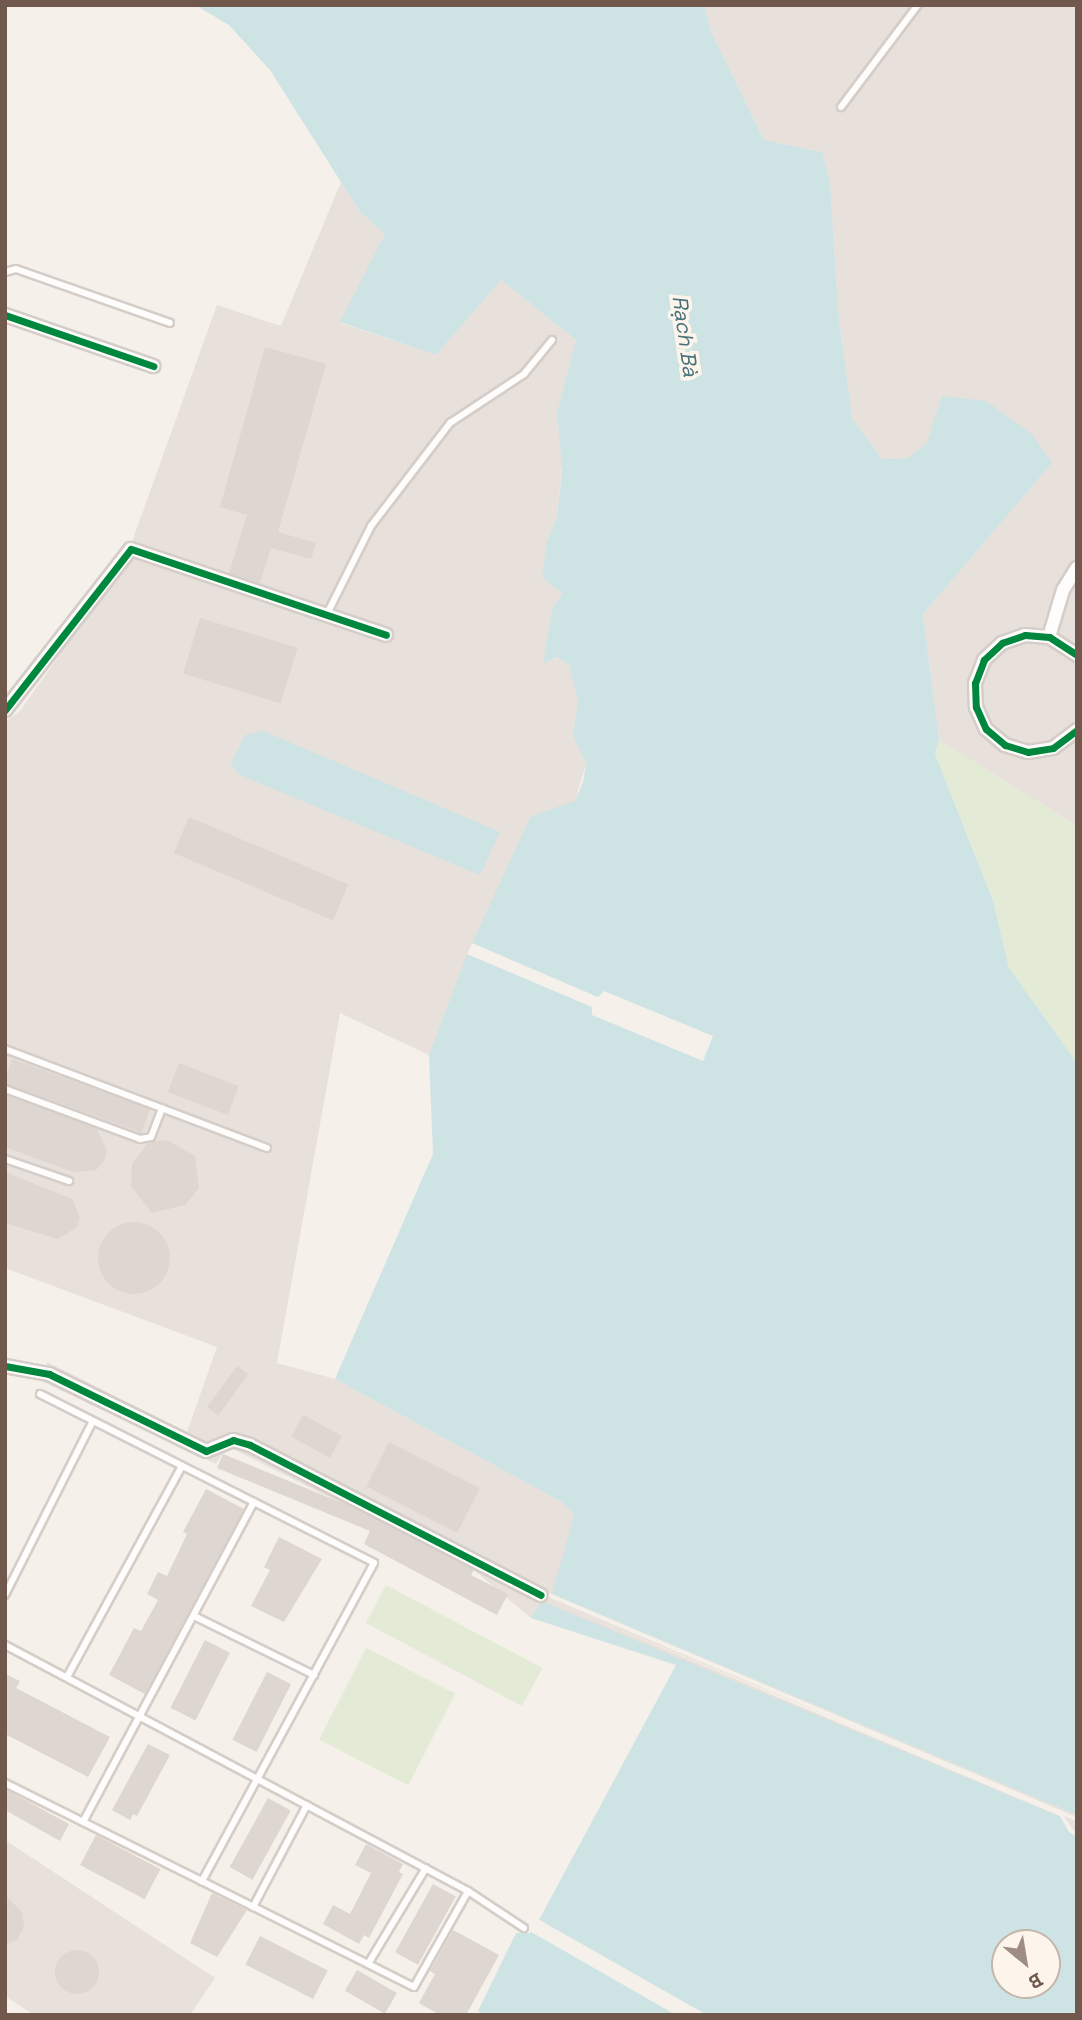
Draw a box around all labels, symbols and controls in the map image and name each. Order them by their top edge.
water label: Rạch Bà [667,294,703,378]
north arrow [991,1929,1061,1999]
text: B [1024,1967,1047,1995]

